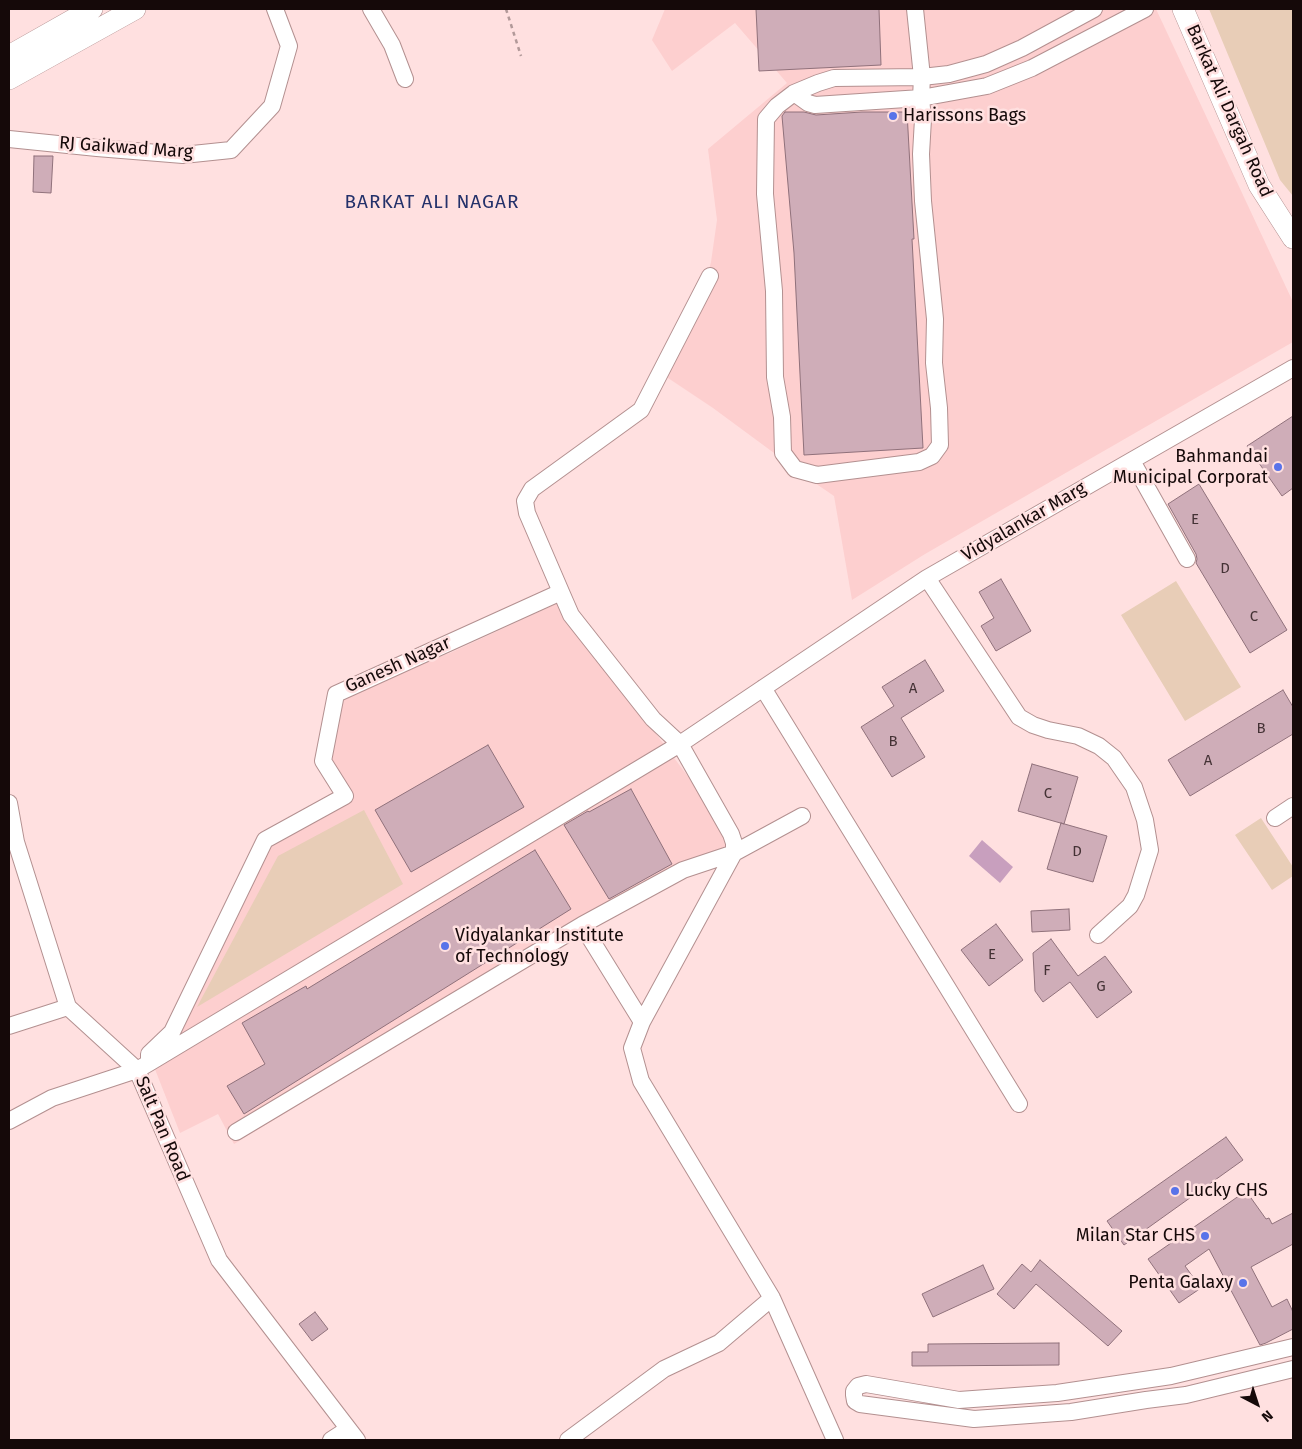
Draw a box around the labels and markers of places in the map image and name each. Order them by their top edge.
place label: Harissons Bags [903,105,1026,127]
marker: Harissons Bags [887,110,899,122]
place label: Bahmandai Municipal Corporat [1113,446,1268,488]
marker: Bahmandai Municipal Corporat [1272,461,1284,473]
place label: Vidyalankar Institute of Technology [455,925,624,968]
marker: Vidyalankar Institute of Technology [439,940,451,952]
place label: Lucky CHS [1185,1180,1268,1202]
marker: Lucky CHS [1169,1185,1181,1197]
place label: Milan Star CHS [1076,1225,1195,1247]
marker: Milan Star CHS [1199,1230,1211,1242]
place label: Penta Galaxy [1128,1272,1233,1294]
marker: Penta Galaxy [1237,1277,1249,1289]

